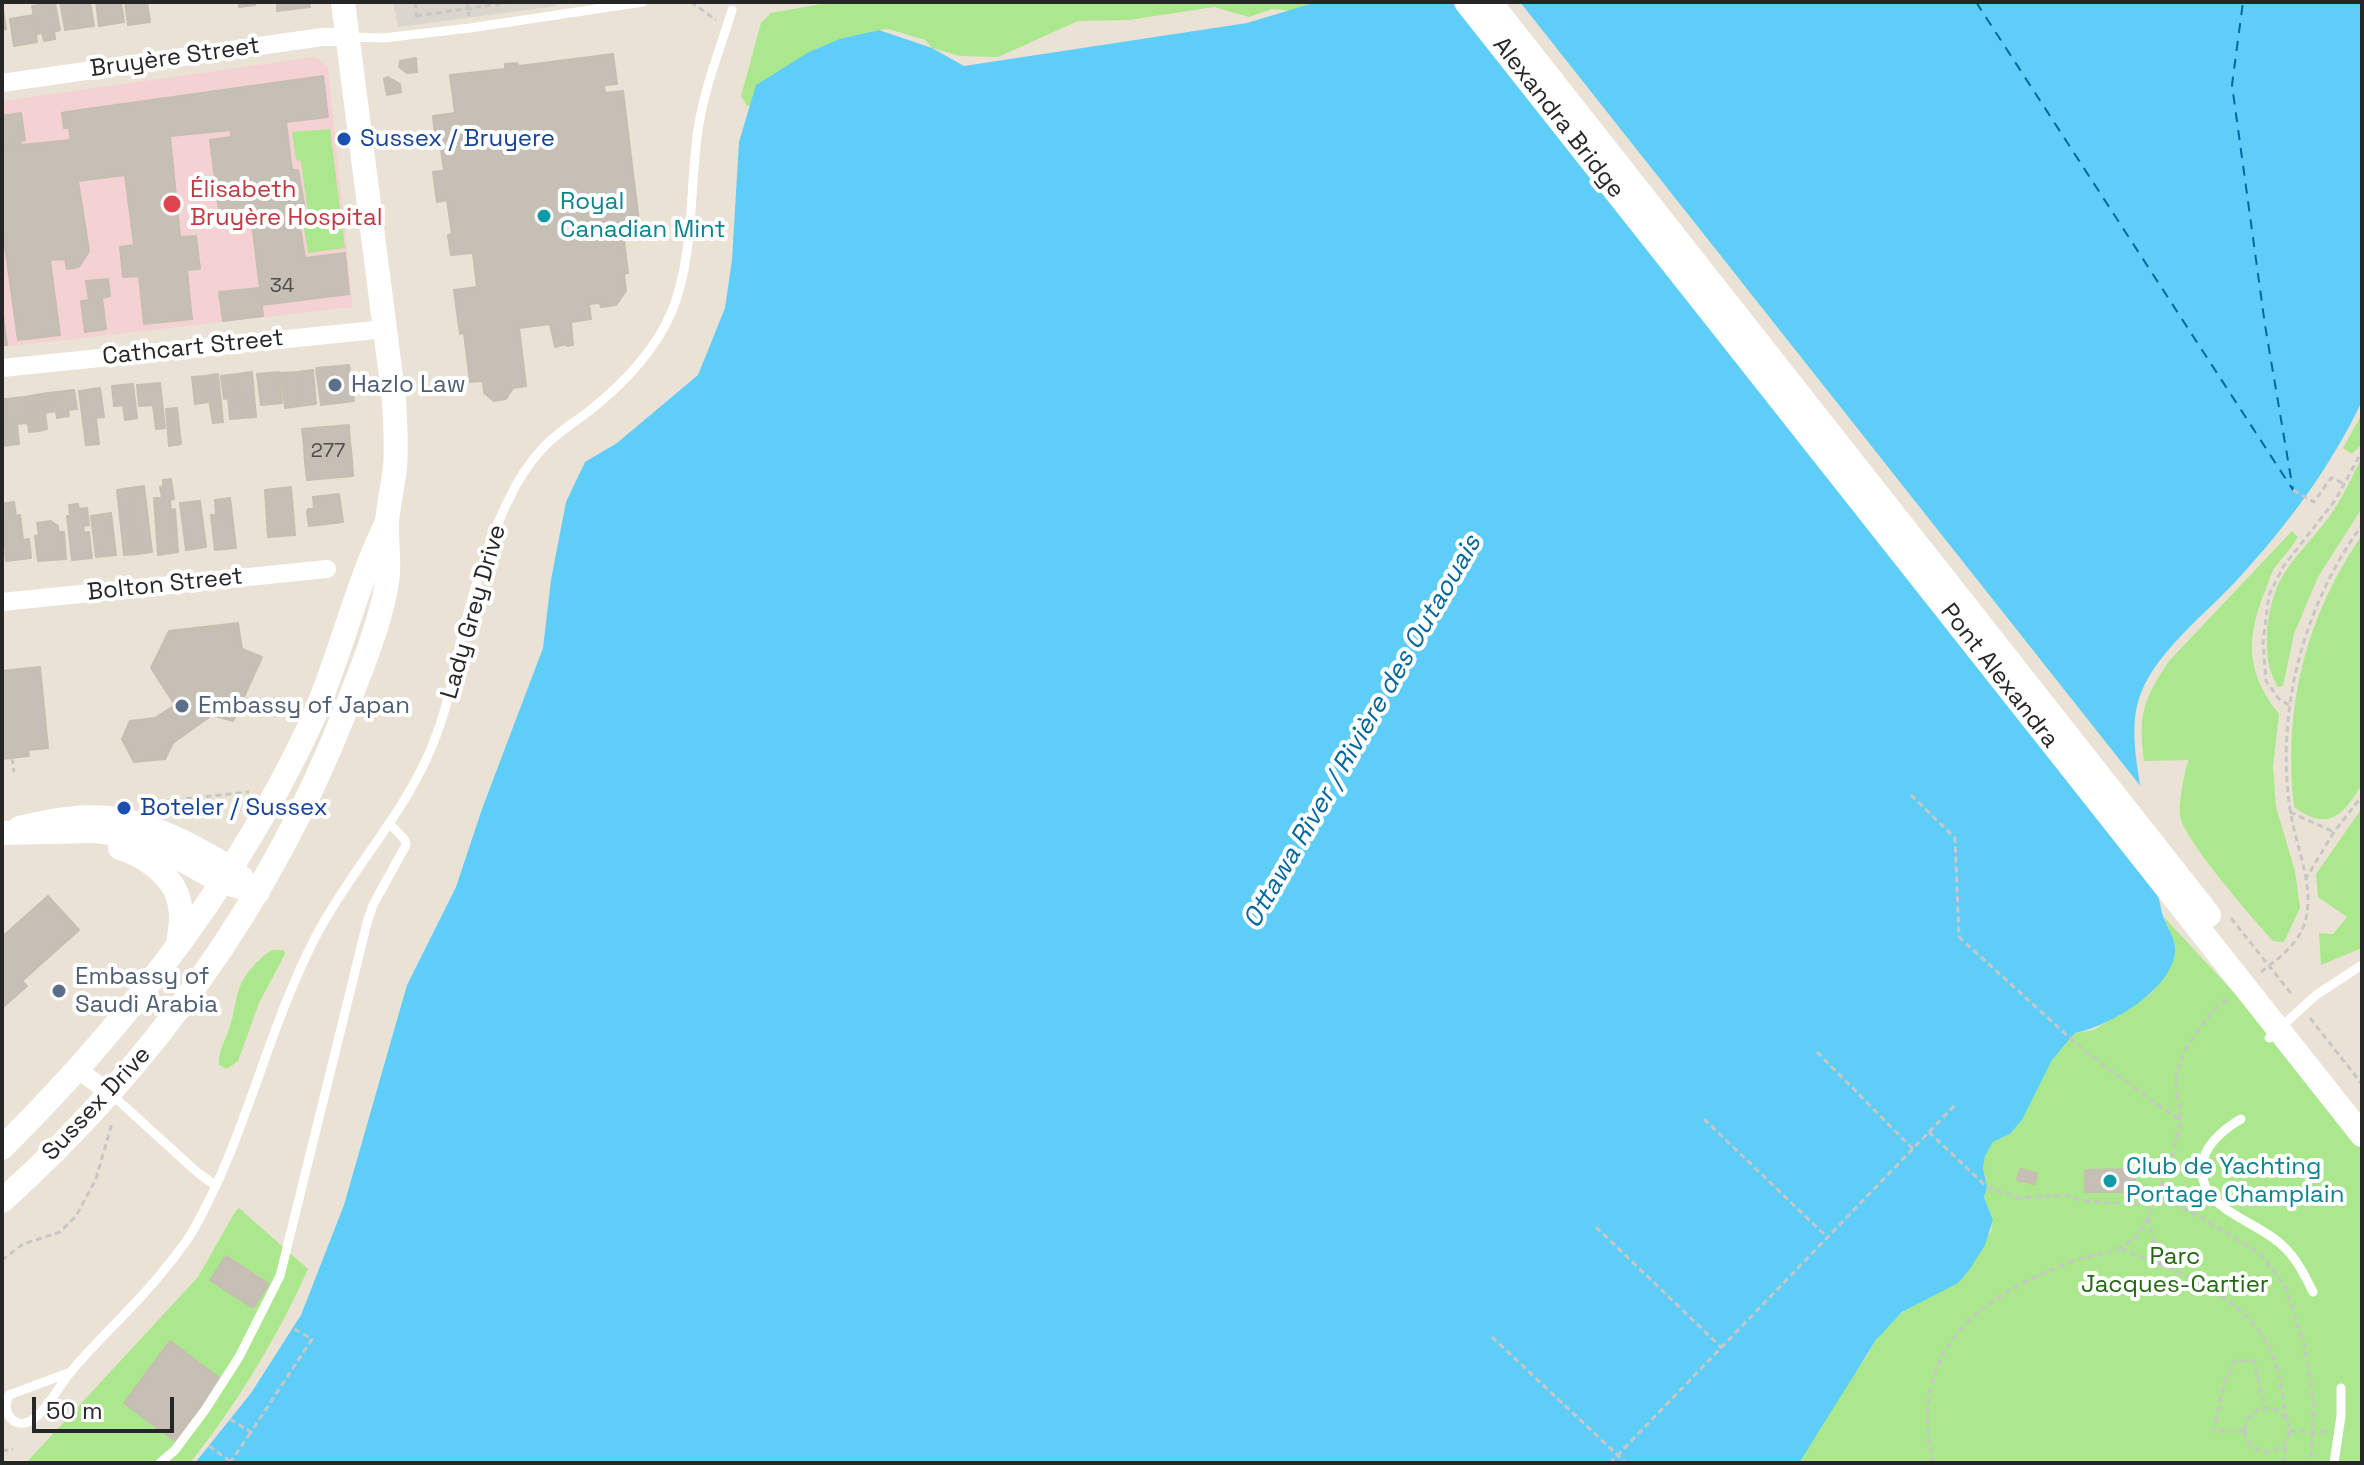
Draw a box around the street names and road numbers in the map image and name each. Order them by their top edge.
street label: Bruyère Street [88,32,262,84]
street label: Alexandra Bridge [1486,32,1630,204]
street label: Cathcart Street [101,324,285,372]
street label: Lady Grey Drive [435,522,513,702]
street label: Bolton Street [86,563,244,607]
street label: Pont Alexandra [1934,598,2064,754]
street label: Sussex Drive [37,1041,157,1167]

